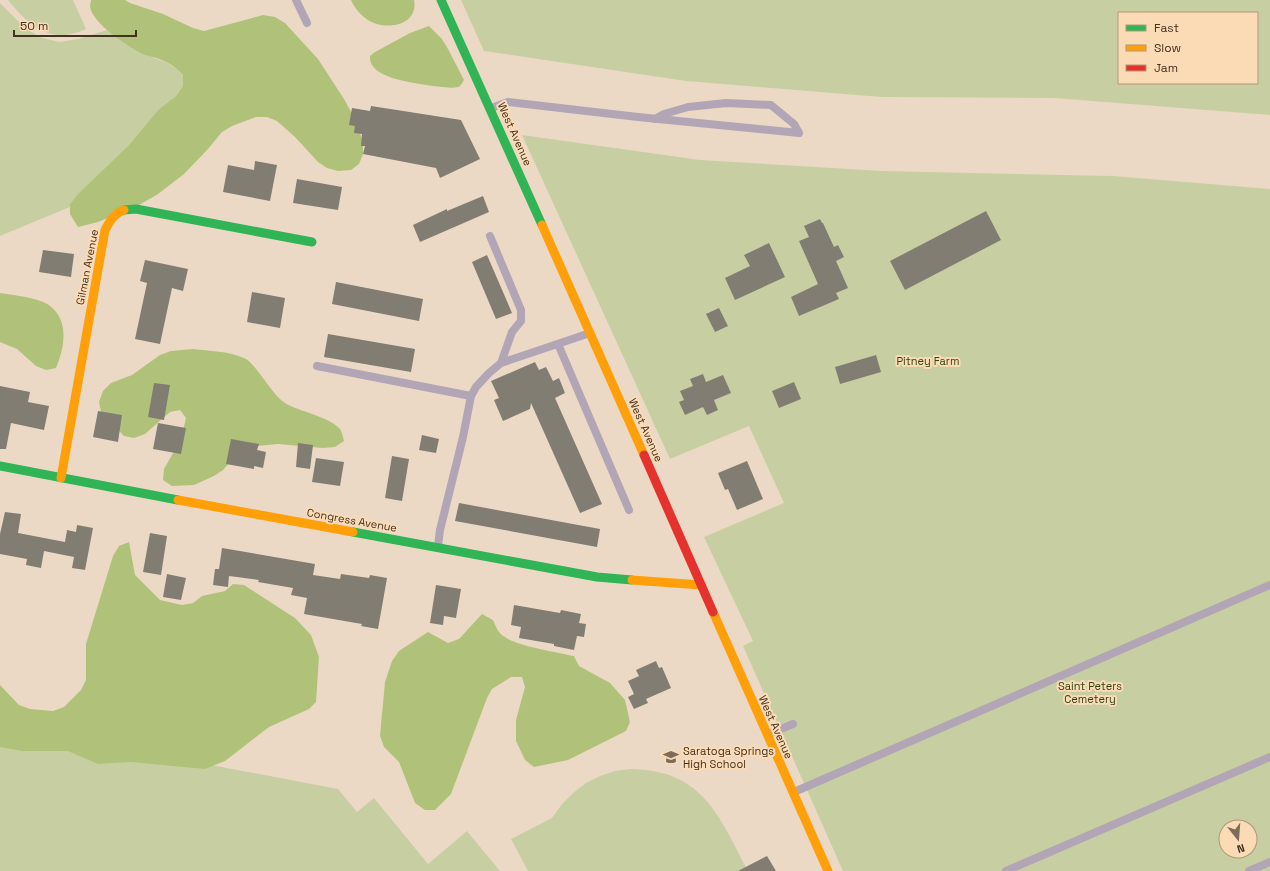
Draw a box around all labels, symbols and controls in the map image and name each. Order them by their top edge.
scale bar [14,12,136,38]
legend [1118,12,1258,84]
text: 50 m [20,18,48,34]
text: Fast [1154,20,1179,36]
text: Slow [1154,40,1181,56]
text: Jam [1154,60,1178,76]
street label: West Avenue [495,100,535,168]
street label: Gilman Avenue [73,228,101,306]
park label: Pitney Farm [897,354,959,368]
street label: West Avenue [626,396,666,464]
street label: Congress Avenue [306,505,398,535]
park label: Saint Peters Cemetery [1058,679,1122,706]
street label: West Avenue [756,693,796,761]
place label: Saratoga Springs High School [683,744,774,771]
school or university icon: Saratoga Springs High School [662,748,680,766]
north arrow [1218,819,1258,859]
text: N [1235,841,1246,856]

